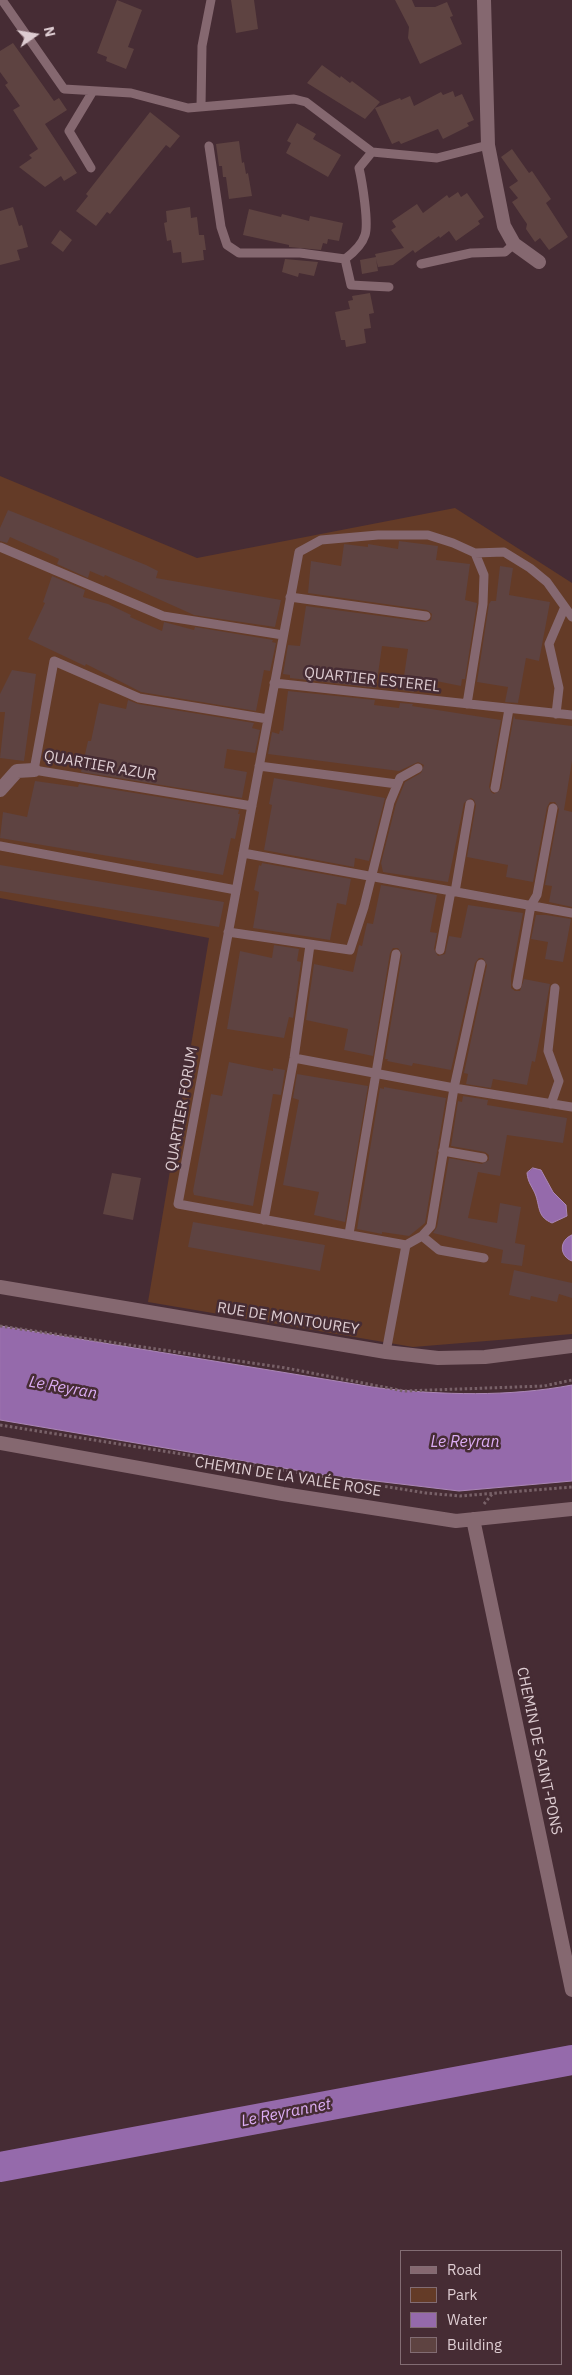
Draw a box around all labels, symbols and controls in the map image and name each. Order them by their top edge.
north arrow [10,10,60,60]
text: N [40,25,60,39]
street label: QUARTIER ESTEREL [303,664,441,696]
street label: QUARTIER AZUR [42,747,158,785]
street label: QUARTIER FORUM [162,1045,202,1173]
street label: RUE DE MONTOUREY [216,1299,360,1339]
water label: Le Reyran [27,1373,99,1403]
water label: Le Reyran [431,1432,499,1452]
street label: CHEMIN DE LA VALÉE ROSE [194,1453,382,1501]
street label: CHEMIN DE SAINT-PONS [512,1665,566,1837]
water label: Le Reyrannet [239,2095,333,2131]
legend [400,2250,562,2365]
text: Road [447,2260,482,2279]
text: Park [447,2285,477,2304]
text: Water [447,2310,487,2329]
text: Building [447,2335,502,2354]

